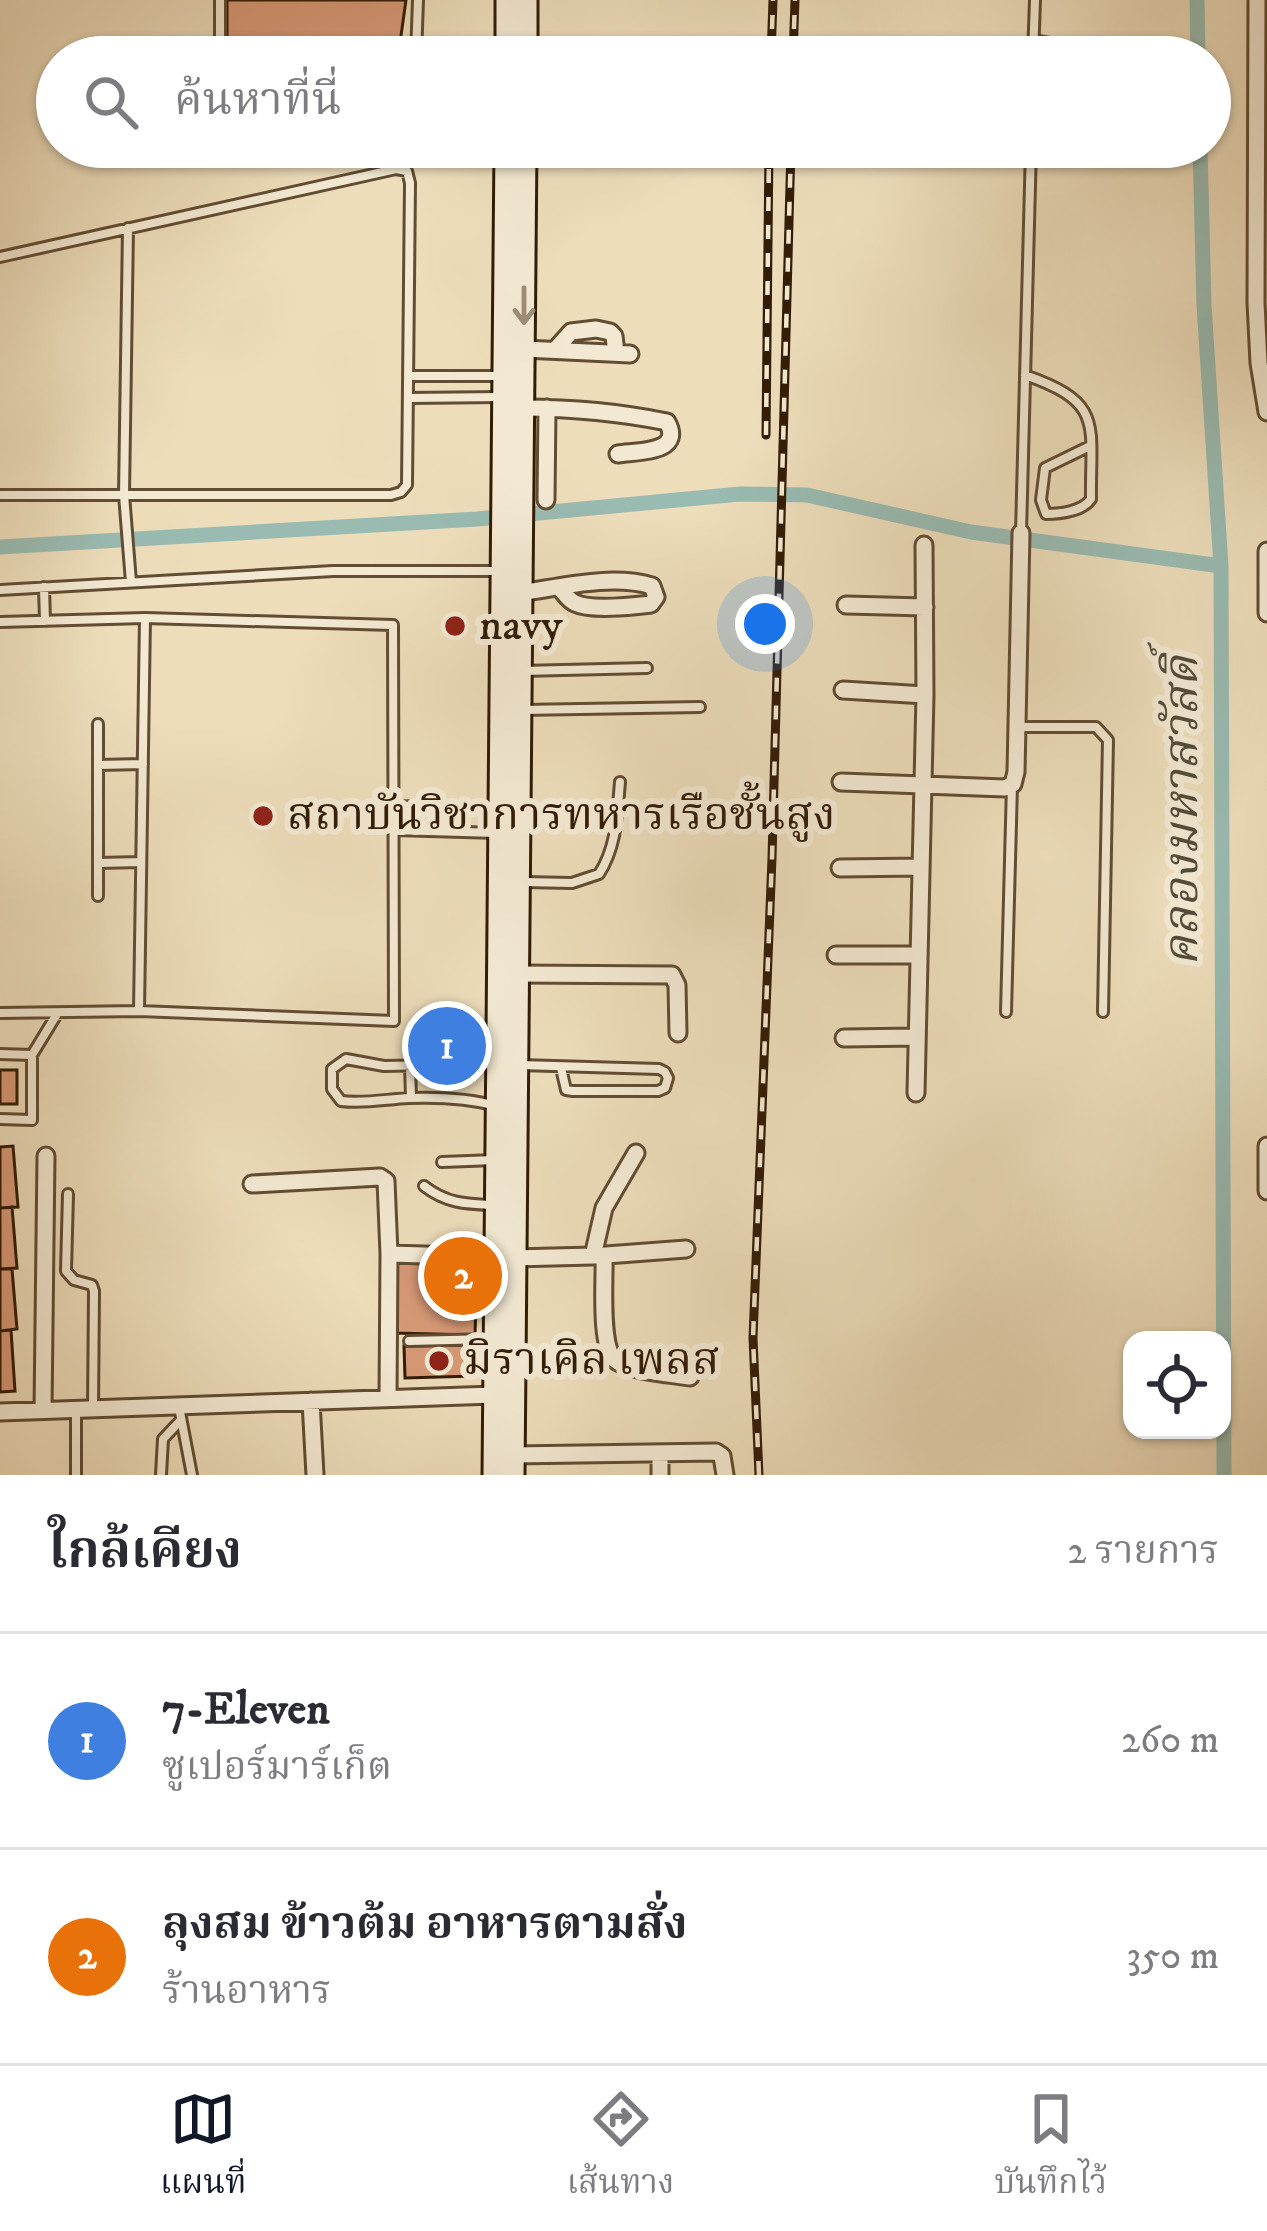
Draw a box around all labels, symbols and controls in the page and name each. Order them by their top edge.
search box [36,36,1231,168]
icon: search [78,69,144,135]
text: ค้นหาที่นี่ [174,73,342,129]
one-way arrow [513,286,535,325]
your location [735,594,795,654]
place label: navy [479,598,563,654]
marker: navy [442,613,468,639]
water label: คลองมหาสวัสดิ์ [1147,641,1213,966]
place label: สถาบันวิชาการทหารเรือชั้นสูง [287,781,836,844]
marker: สถาบันวิชาการทหารเรือชั้นสูง [250,803,276,829]
pin: 1 [408,1001,486,1091]
pin: 2 [424,1231,502,1321]
map controls [1123,1331,1231,1439]
button: locate [1123,1331,1231,1439]
place label: มิราเคิล เพลส [463,1333,720,1389]
marker: มิราเคิล เพลส [426,1348,452,1374]
text: ใกล้เคียง [48,1520,242,1584]
text: 2 รายการ [1067,1527,1219,1576]
text: 7-Eleven [162,1682,330,1738]
text: 1 [80,1716,94,1765]
text: 260 m [1121,1716,1219,1765]
text: ซูเปอร์มาร์เก็ต [162,1743,392,1792]
text: ลุงสม ข้าวต้ม อาหารตามสั่ง [162,1897,687,1953]
text: 2 [77,1932,97,1981]
text: 350 m [1126,1932,1219,1981]
text: ร้านอาหาร [162,1967,331,2016]
tab: แผนที่ [160,2086,247,2211]
tab: เส้นทาง [567,2086,674,2211]
tab: บันทึกไว้ [994,2086,1107,2211]

